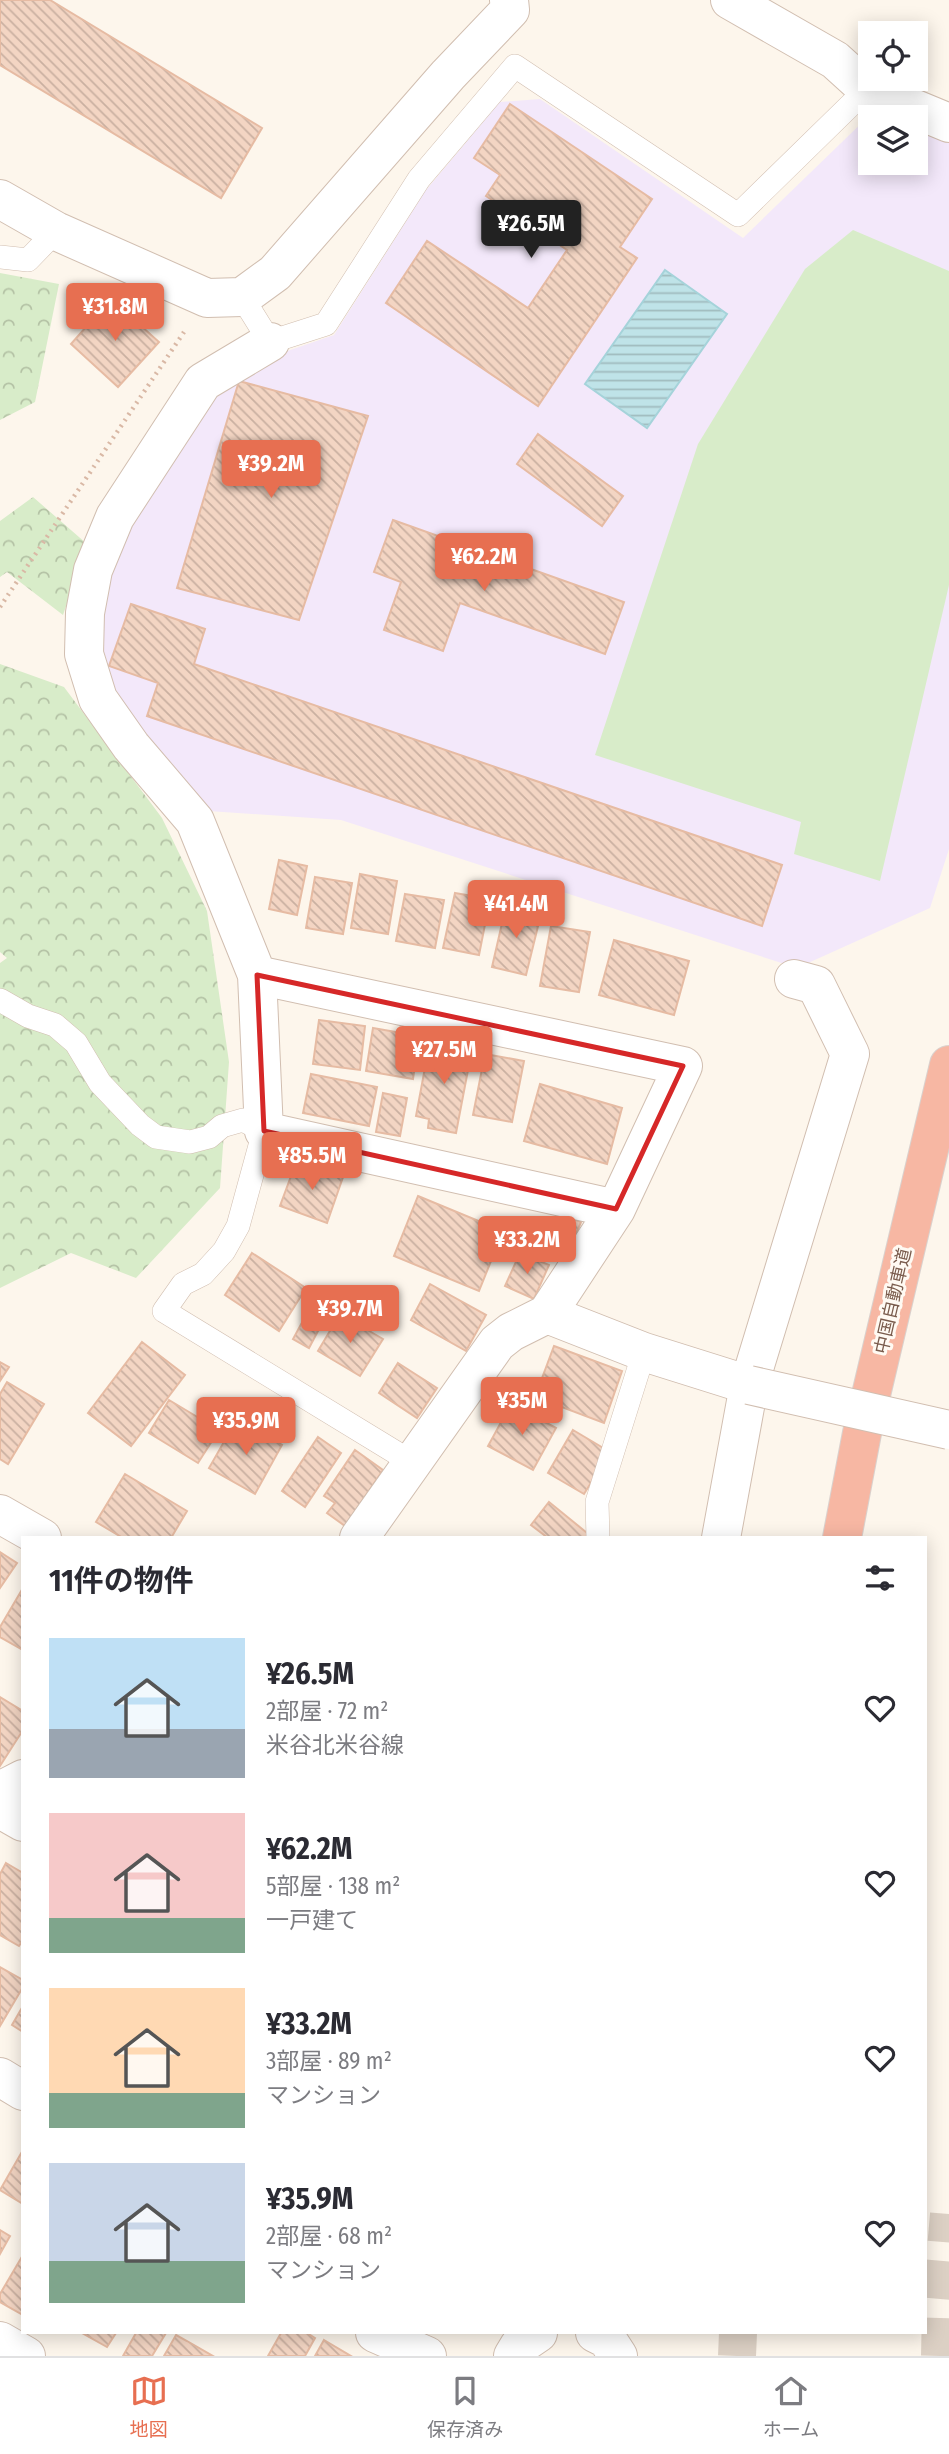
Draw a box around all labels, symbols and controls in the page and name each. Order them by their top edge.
map controls [858,21,928,175]
button: locate [858,21,928,91]
button: layers [858,105,928,175]
pin: ¥26.5M [474,201,588,260]
text: ¥26.5M [497,209,565,237]
pin: ¥31.8M [58,284,172,343]
text: ¥31.8M [82,292,148,320]
pin: ¥39.2M [214,440,328,500]
text: ¥39.2M [238,449,304,477]
pin: ¥62.2M [427,534,541,593]
text: ¥62.2M [451,542,517,570]
pin: ¥41.4M [459,880,573,940]
text: ¥41.4M [484,889,548,917]
pin: ¥27.5M [387,1026,501,1086]
text: ¥27.5M [411,1035,477,1063]
pin: ¥85.5M [255,1132,369,1192]
text: ¥85.5M [278,1141,346,1169]
pin: ¥33.2M [470,1216,584,1276]
text: ¥33.2M [494,1225,560,1253]
street label: 中国自動車道 [870,1246,916,1356]
pin: ¥39.7M [293,1286,407,1345]
text: ¥39.7M [317,1294,383,1322]
pin: ¥35M [481,1378,563,1437]
text: ¥35M [497,1386,547,1414]
pin: ¥35.9M [189,1398,303,1457]
text: ¥35.9M [212,1406,280,1434]
icon: filters [861,1559,899,1597]
text: 11件の物件 [49,1563,194,1599]
text: ¥26.5M [266,1656,354,1692]
icon: home [105,1666,189,1750]
icon: heart [861,1689,899,1727]
text: 2部屋 · 72 m² [266,1697,388,1725]
text: 米谷北米谷線 [266,1731,404,1759]
text: ¥62.2M [266,1831,352,1867]
icon: home [105,1841,189,1925]
icon: heart [861,1864,899,1902]
text: 5部屋 · 138 m² [266,1872,400,1900]
text: 一戸建て [266,1906,358,1934]
text: ¥33.2M [266,2006,352,2042]
icon: home [105,2016,189,2100]
icon: heart [861,2039,899,2077]
text: 3部屋 · 89 m² [266,2047,392,2075]
text: マンション [266,2081,381,2109]
text: ¥35.9M [266,2181,353,2217]
icon: home [105,2191,189,2275]
icon: heart [861,2214,899,2252]
text: 2部屋 · 68 m² [266,2222,392,2250]
text: マンション [266,2256,381,2284]
tab: 地図 [130,2372,168,2441]
tab: 保存済み [427,2372,503,2441]
tab: ホーム [763,2372,819,2441]

